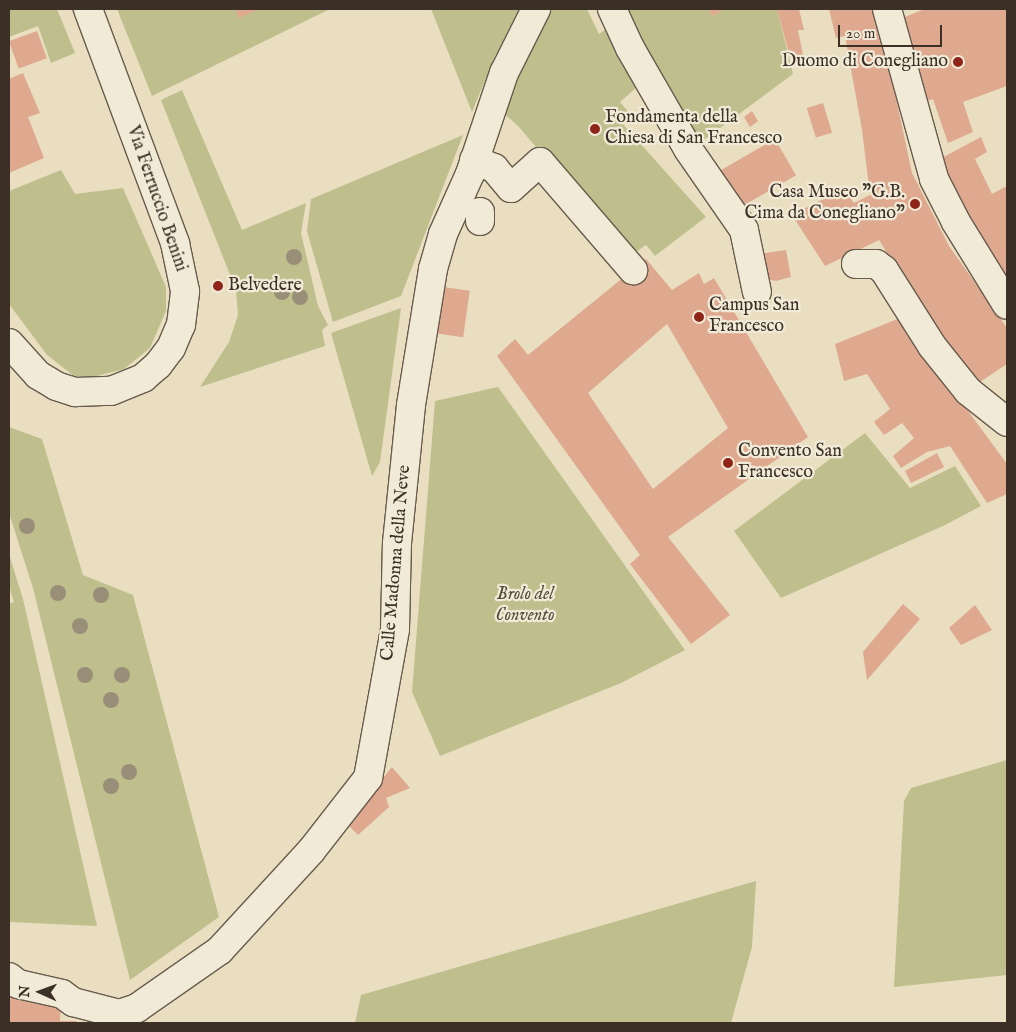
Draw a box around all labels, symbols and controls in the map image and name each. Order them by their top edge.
scale bar [841,15,945,47]
text: 20 m [846,24,875,43]
place label: Duomo di Conegliano [782,51,948,73]
marker: Duomo di Conegliano [952,56,964,68]
place label: Fondamenta della Chiesa di San Francesco [605,108,782,150]
street label: Via Ferruccio Benini [121,123,191,275]
marker: Fondamenta della Chiesa di San Francesco [589,123,601,135]
place label: Casa Museo "G.B. Cima da Conegliano" [745,183,905,225]
marker: Casa Museo "G.B. Cima da Conegliano" [909,198,921,210]
place label: Belvedere [228,275,302,297]
marker: Belvedere [212,280,224,292]
place label: Campus San Francesco [709,296,799,338]
marker: Campus San Francesco [693,311,705,323]
place label: Convento San Francesco [738,442,842,484]
marker: Convento San Francesco [722,457,734,469]
street label: Calle Madonna della Neve [378,464,416,662]
park label: Brolo del Convento [495,585,555,628]
north arrow [15,967,65,1017]
text: N [16,985,34,998]

